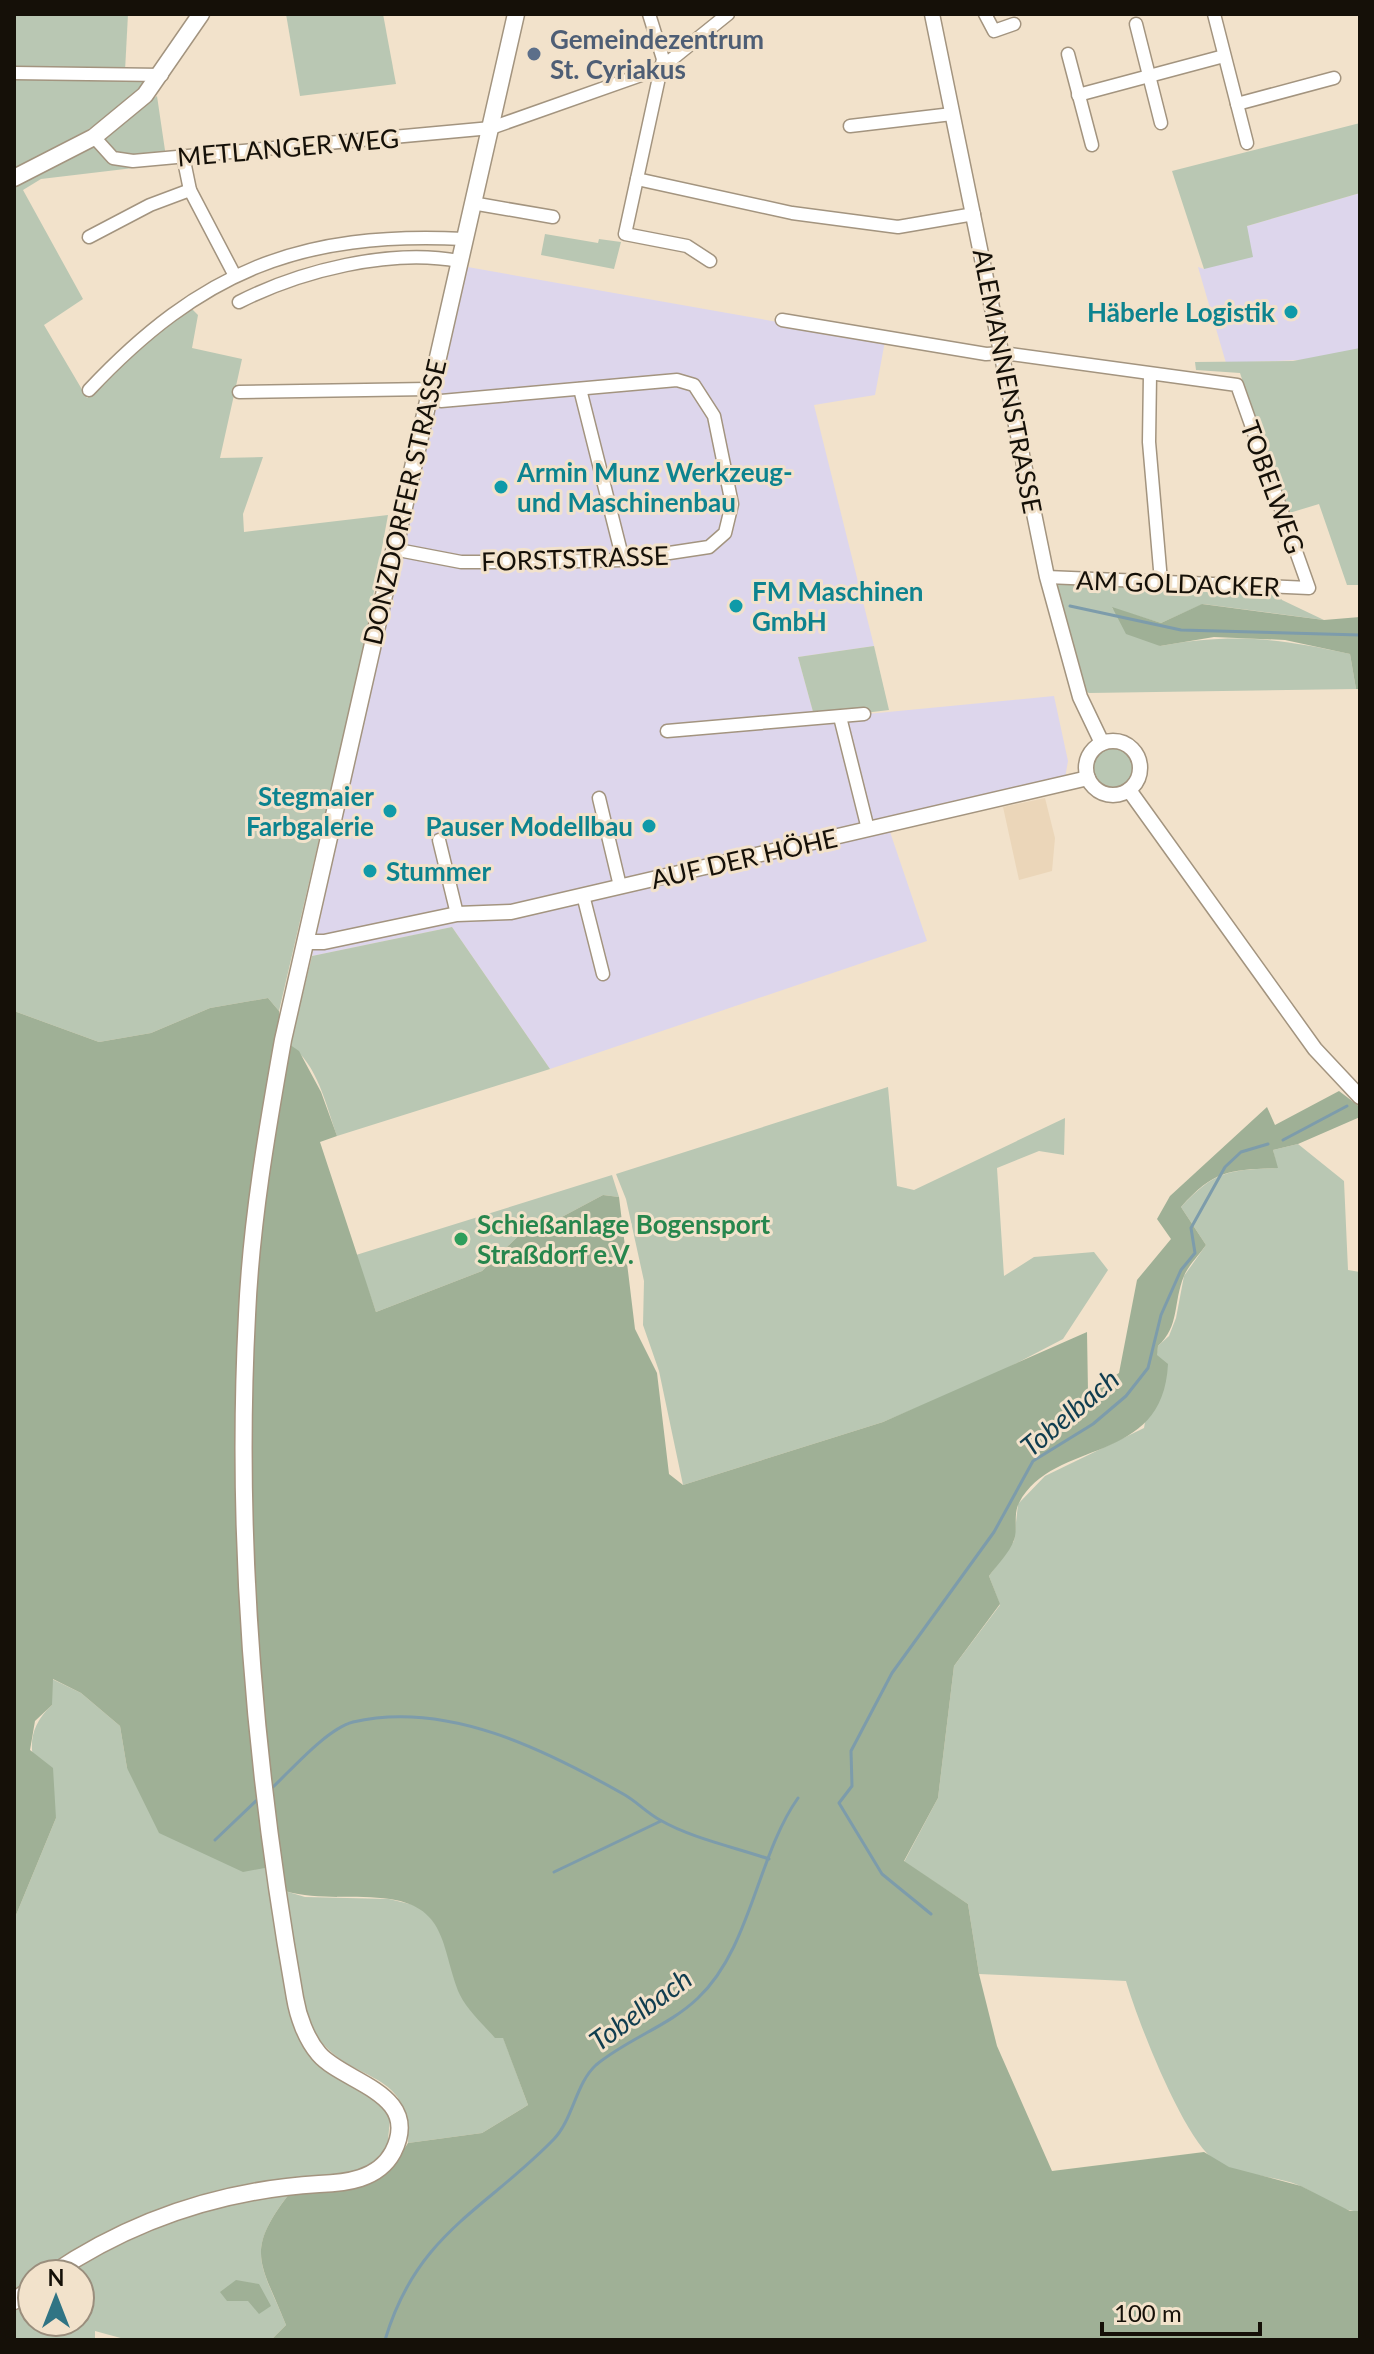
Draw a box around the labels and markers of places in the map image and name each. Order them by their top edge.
place label: Gemeindezentrum St. Cyriakus [550,23,764,85]
marker: Gemeindezentrum St. Cyriakus [525,45,543,63]
place label: Häberle Logistik [1087,296,1275,328]
marker: Häberle Logistik [1282,303,1300,321]
place label: Armin Munz Werkzeug- und Maschinenbau [516,456,793,518]
marker: Armin Munz Werkzeug- und Maschinenbau [492,478,510,496]
place label: FM Maschinen GmbH [752,575,923,637]
marker: FM Maschinen GmbH [727,597,745,615]
place label: Stegmaier Farbgalerie [246,780,374,842]
marker: Stegmaier Farbgalerie [381,802,399,820]
place label: Pauser Modellbau [425,810,633,842]
marker: Pauser Modellbau [640,817,658,835]
place label: Stummer [386,855,491,887]
marker: Stummer [361,862,379,880]
place label: Schießanlage Bogensport Straßdorf e.V. [477,1208,770,1270]
marker: Schießanlage Bogensport Straßdorf e.V. [452,1230,470,1248]

